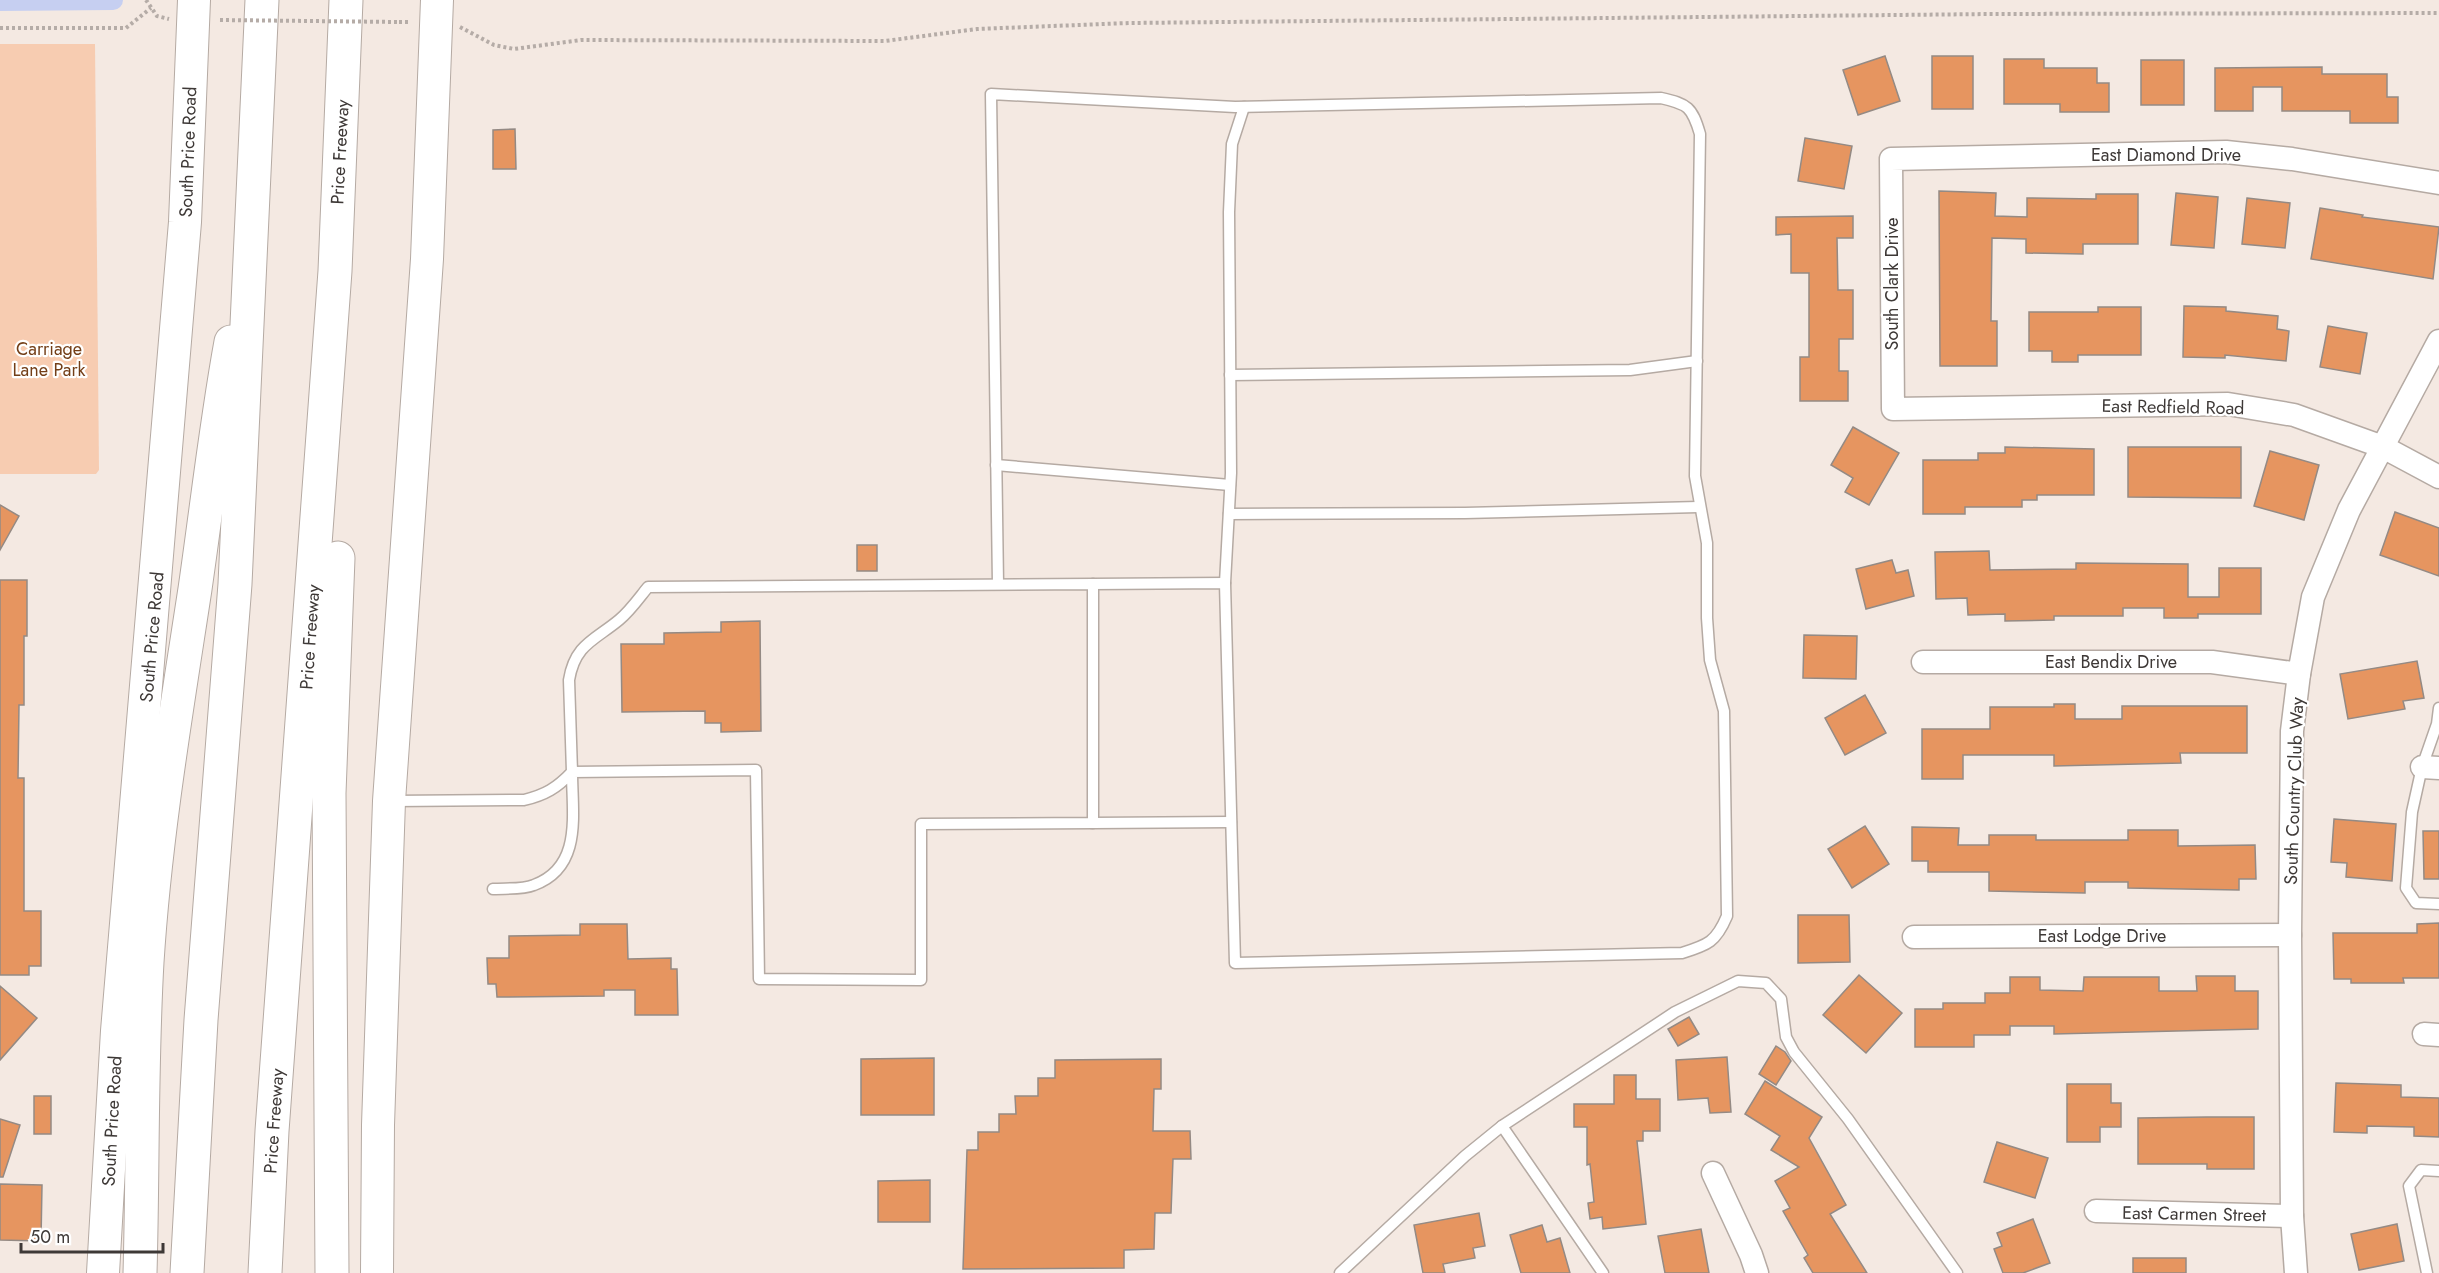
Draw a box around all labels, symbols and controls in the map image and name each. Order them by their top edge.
street label: South Price Road [173,86,203,218]
street label: Price Freeway [324,99,356,205]
street label: East Diamond Drive [2091,142,2241,168]
street label: South Clark Drive [1879,218,1905,350]
park label: Carriage Lane Park [13,336,86,383]
street label: East Redfield Road [2101,393,2245,421]
street label: South Price Road [133,571,171,703]
street label: Price Freeway [293,584,327,690]
street label: East Bendix Drive [2045,649,2177,675]
street label: South Country Club Way [2278,697,2310,885]
street label: East Lodge Drive [2038,923,2166,949]
street label: South Price Road [96,1055,128,1187]
street label: Price Freeway [257,1068,291,1174]
street label: East Carmen Street [2122,1200,2267,1228]
scale bar [21,1216,164,1254]
text: 50 m [30,1224,70,1250]

